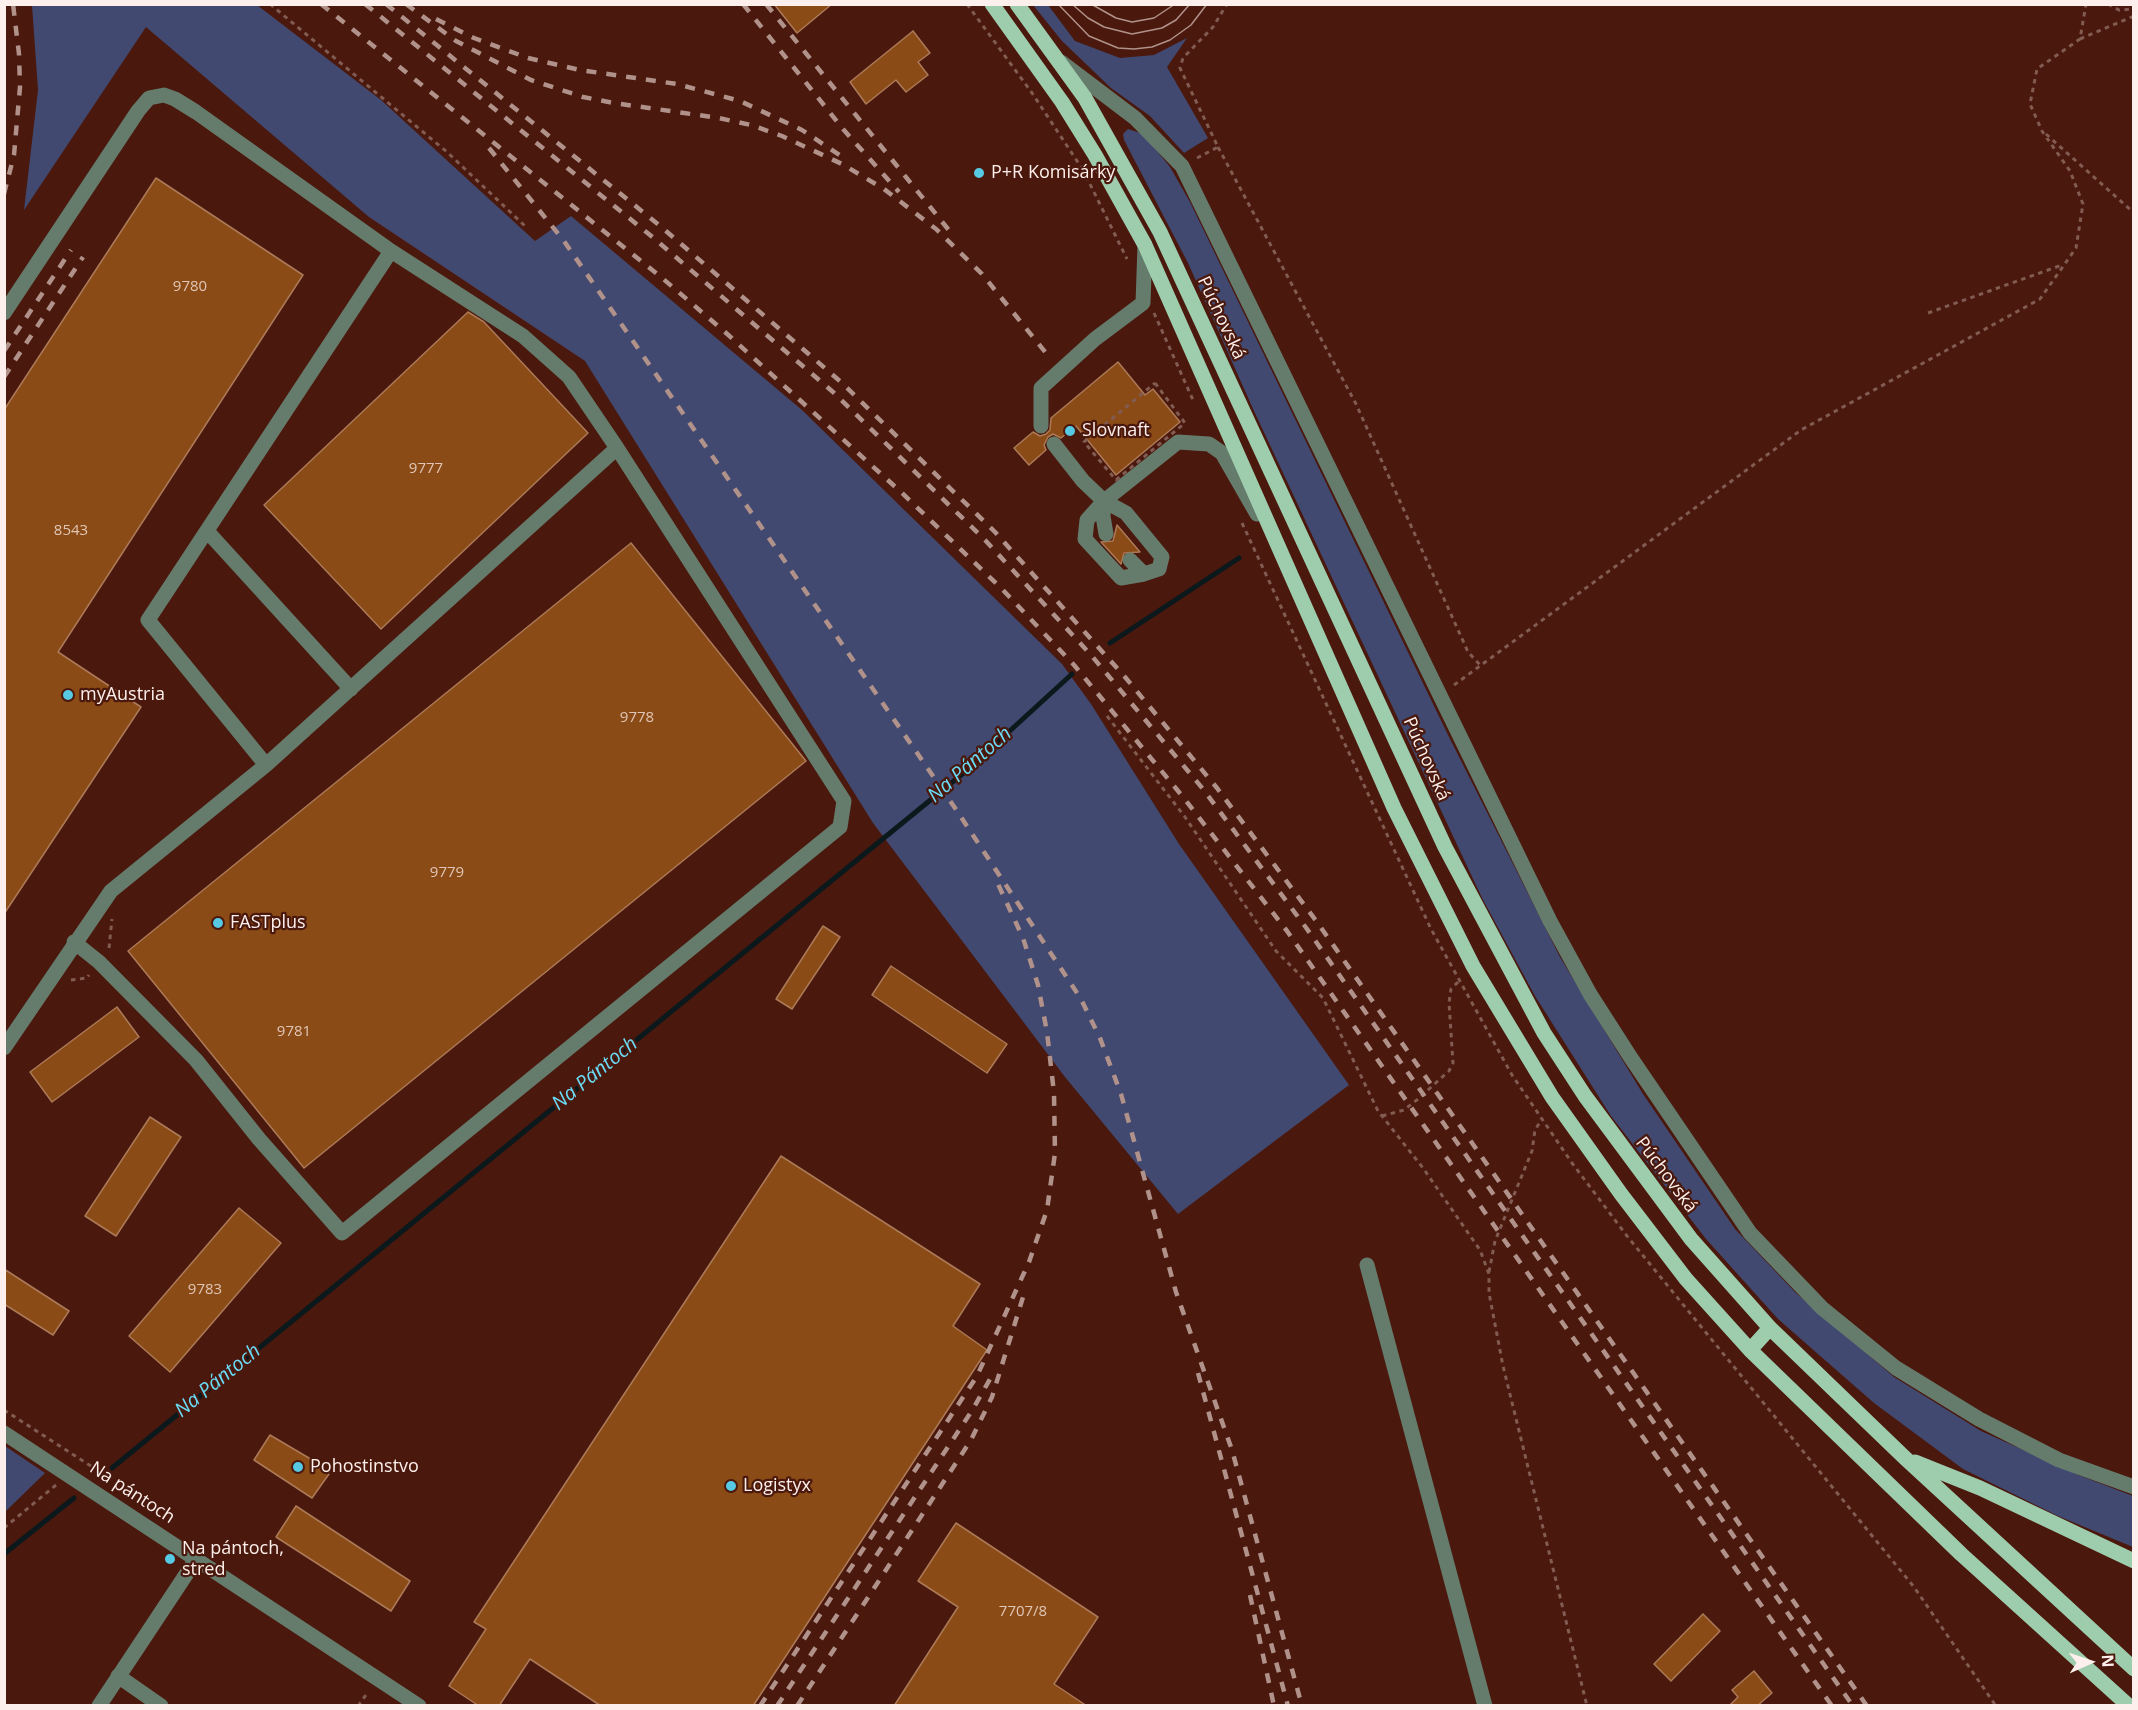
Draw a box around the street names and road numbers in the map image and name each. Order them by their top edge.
street label: Púchovská [1192,273,1250,363]
street label: Púchovská [1398,714,1454,804]
street label: Púchovská [1630,1133,1702,1217]
street label: Na pántoch [85,1457,179,1529]

